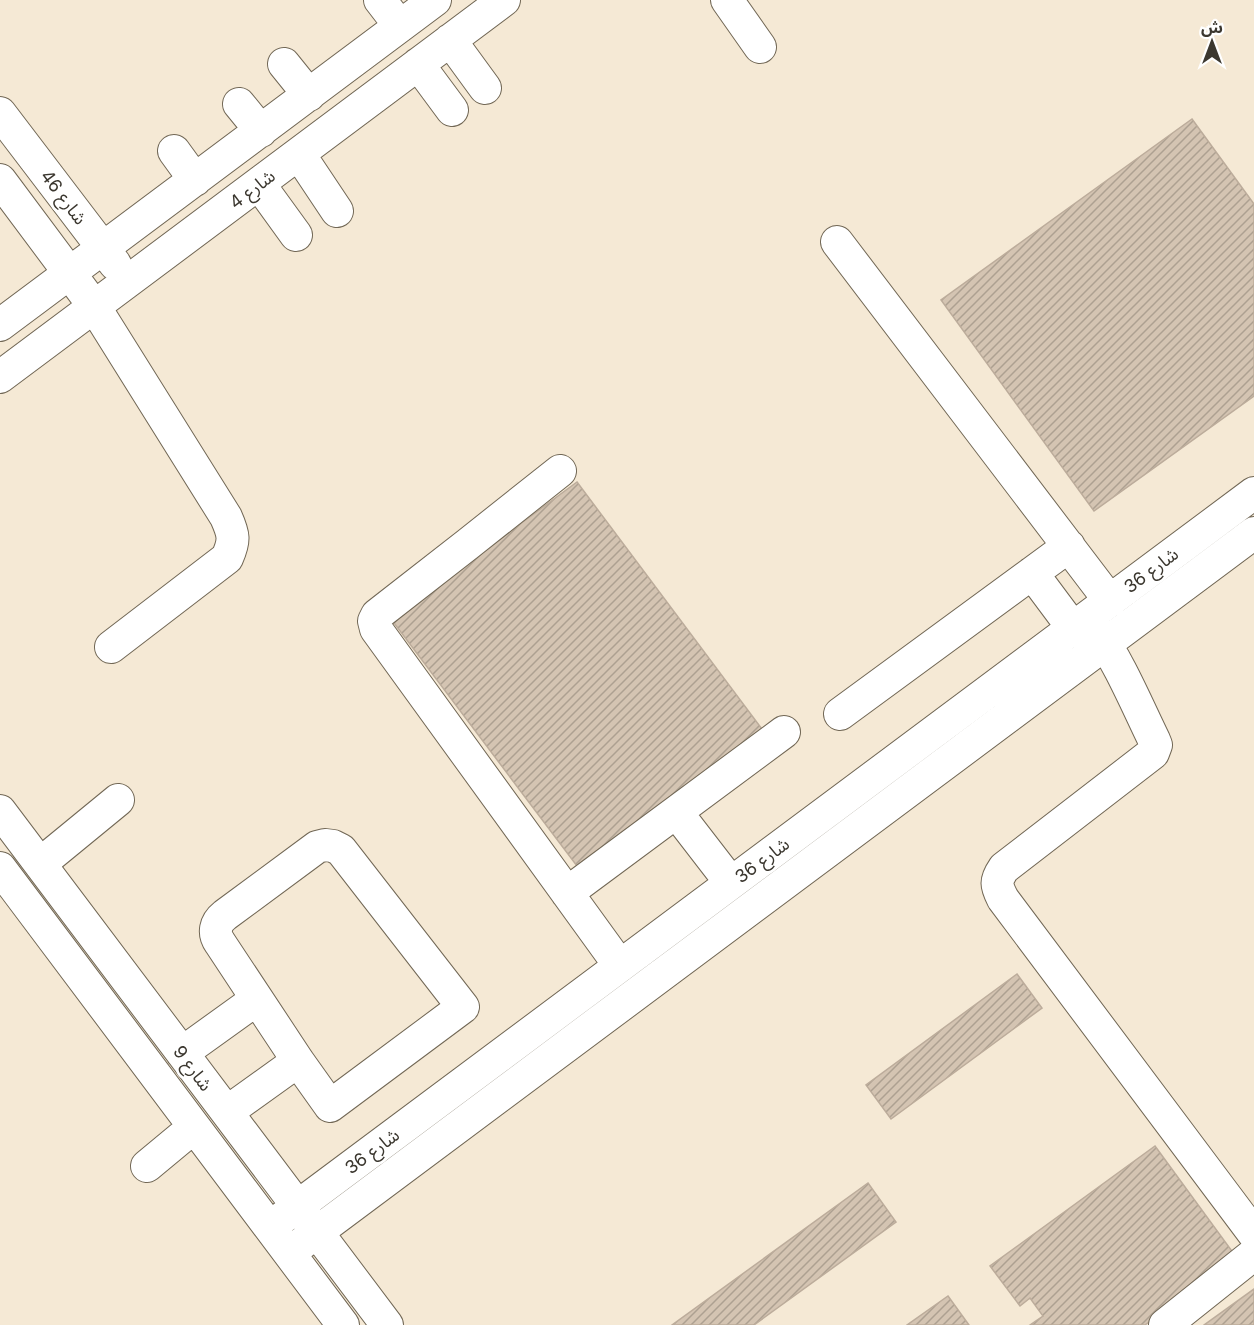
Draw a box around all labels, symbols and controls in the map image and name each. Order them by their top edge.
north arrow [1182,12,1242,72]
text: ش [1201,17,1223,37]
street label: شارع 4 [225,165,281,216]
street label: شارع 46 [33,166,91,231]
street label: شارع 36 [1120,543,1185,600]
street label: شارع 36 [731,833,796,890]
street label: شارع 9 [166,1041,217,1097]
street label: شارع 36 [341,1124,406,1181]

